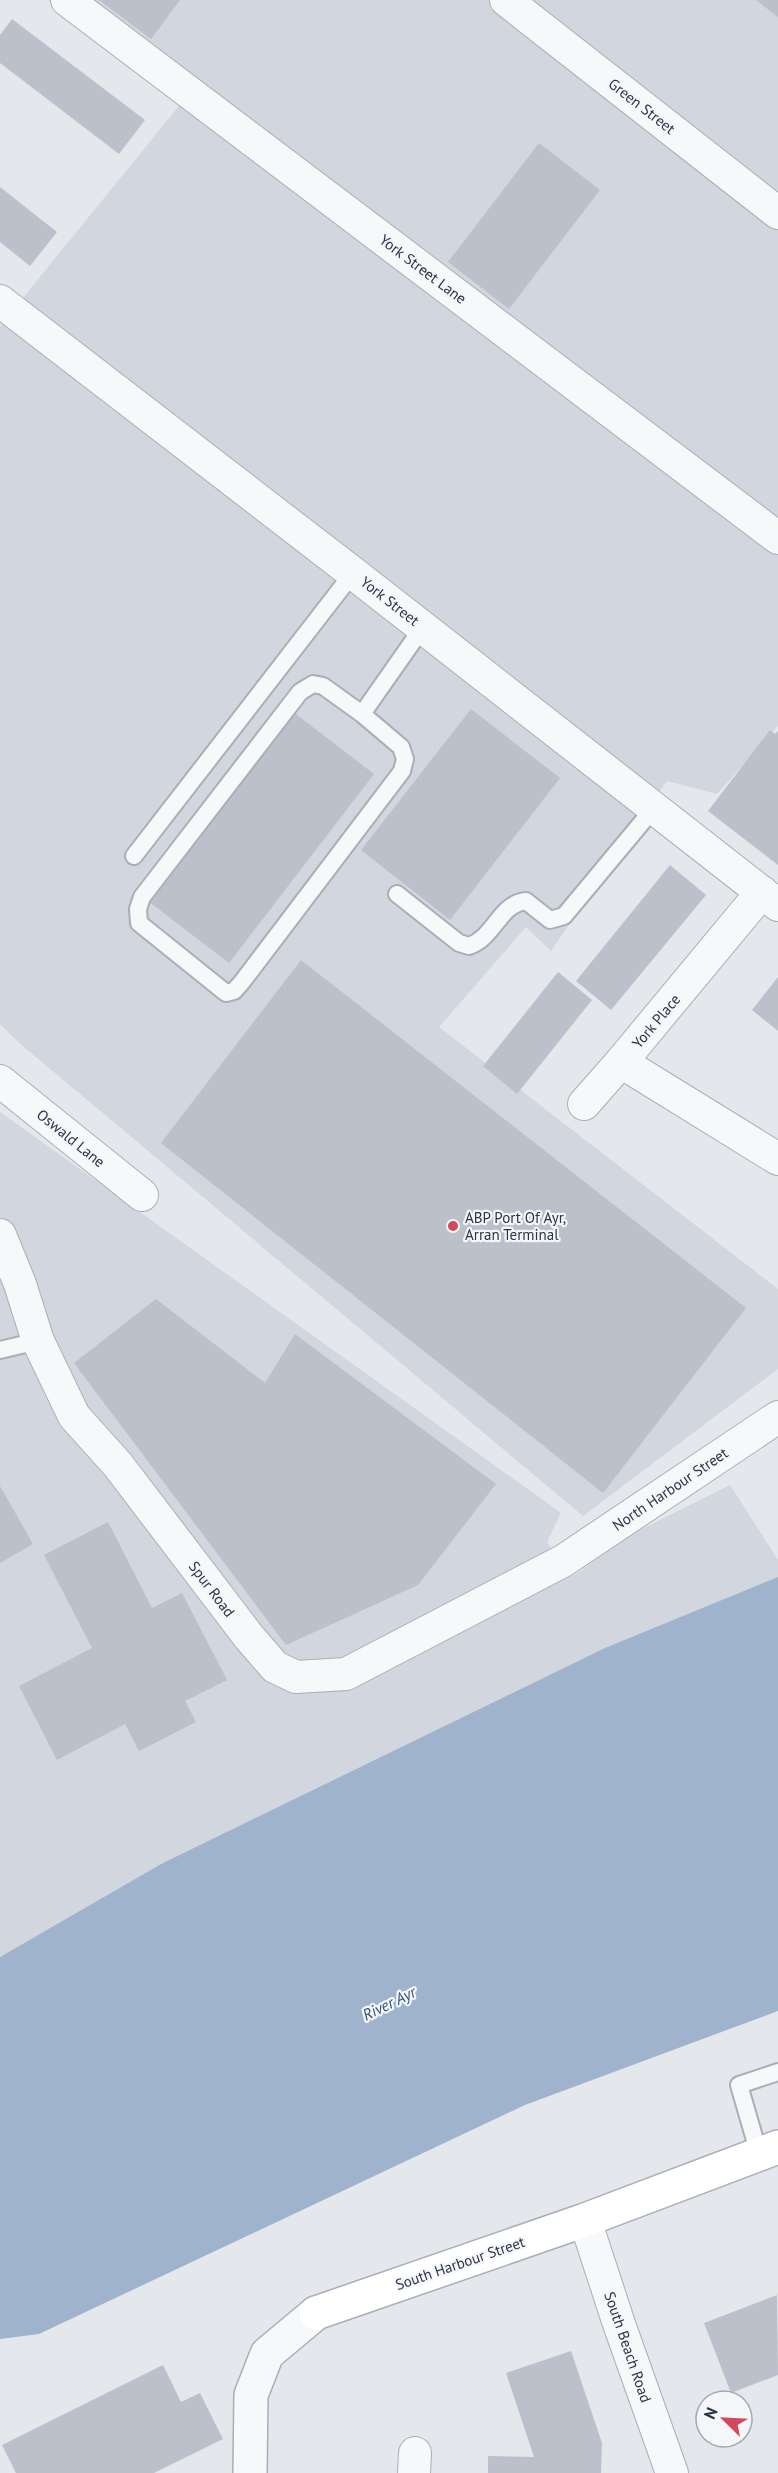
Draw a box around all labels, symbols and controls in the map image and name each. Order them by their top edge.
street label: Green Street [605,74,679,138]
street label: York Street Lane [376,230,470,308]
street label: York Street [357,572,423,630]
street label: York Place [628,990,684,1052]
street label: Oswald Lane [33,1105,109,1171]
place label: ABP Port Of Ayr, Arran Terminal [465,1208,566,1244]
marker: ABP Port Of Ayr, Arran Terminal [446,1219,460,1233]
street label: North Harbour Street [609,1443,731,1535]
street label: Spur Road [185,1557,239,1621]
water label: River Ayr [359,1981,421,2024]
street label: South Harbour Street [393,2232,527,2294]
street label: South Beach Road [600,2289,656,2405]
north arrow [694,2389,754,2449]
text: N [699,2404,722,2422]

